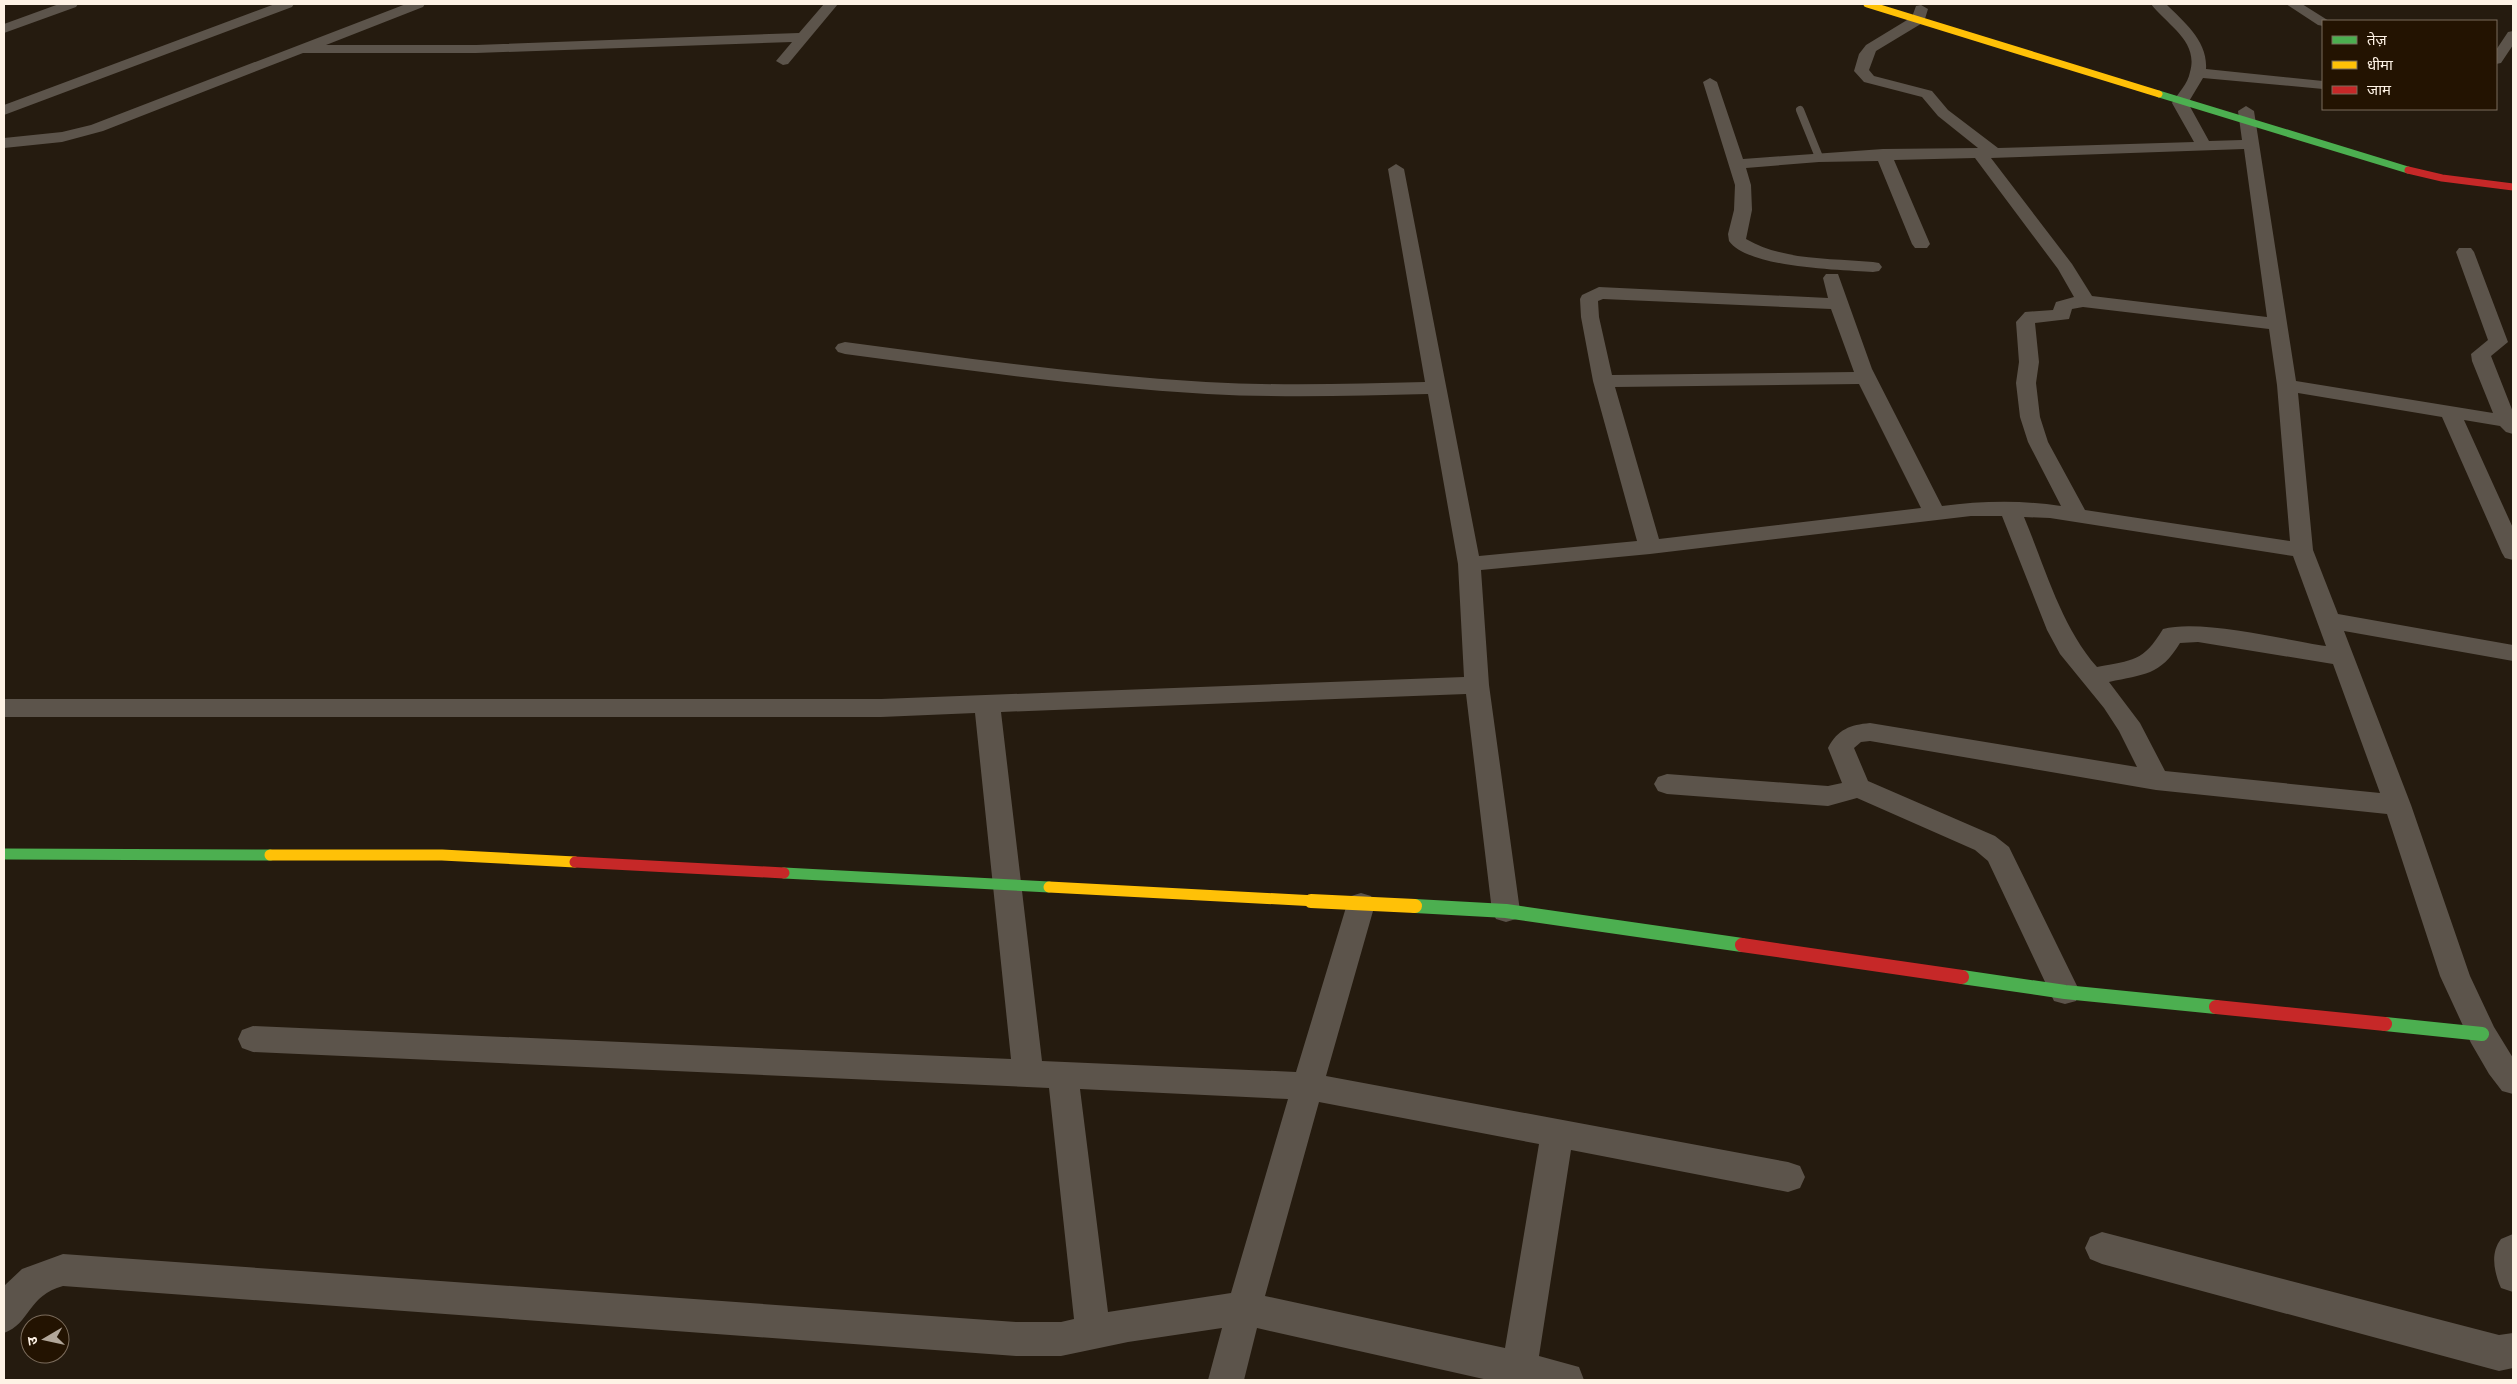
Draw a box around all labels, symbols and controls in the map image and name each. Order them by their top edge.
legend [2322,20,2497,110]
text: तेज़ [2367,31,2388,49]
text: धीमा [2367,56,2394,74]
text: जाम [2367,81,2392,99]
north arrow [20,1314,70,1364]
text: उ [23,1335,41,1346]

